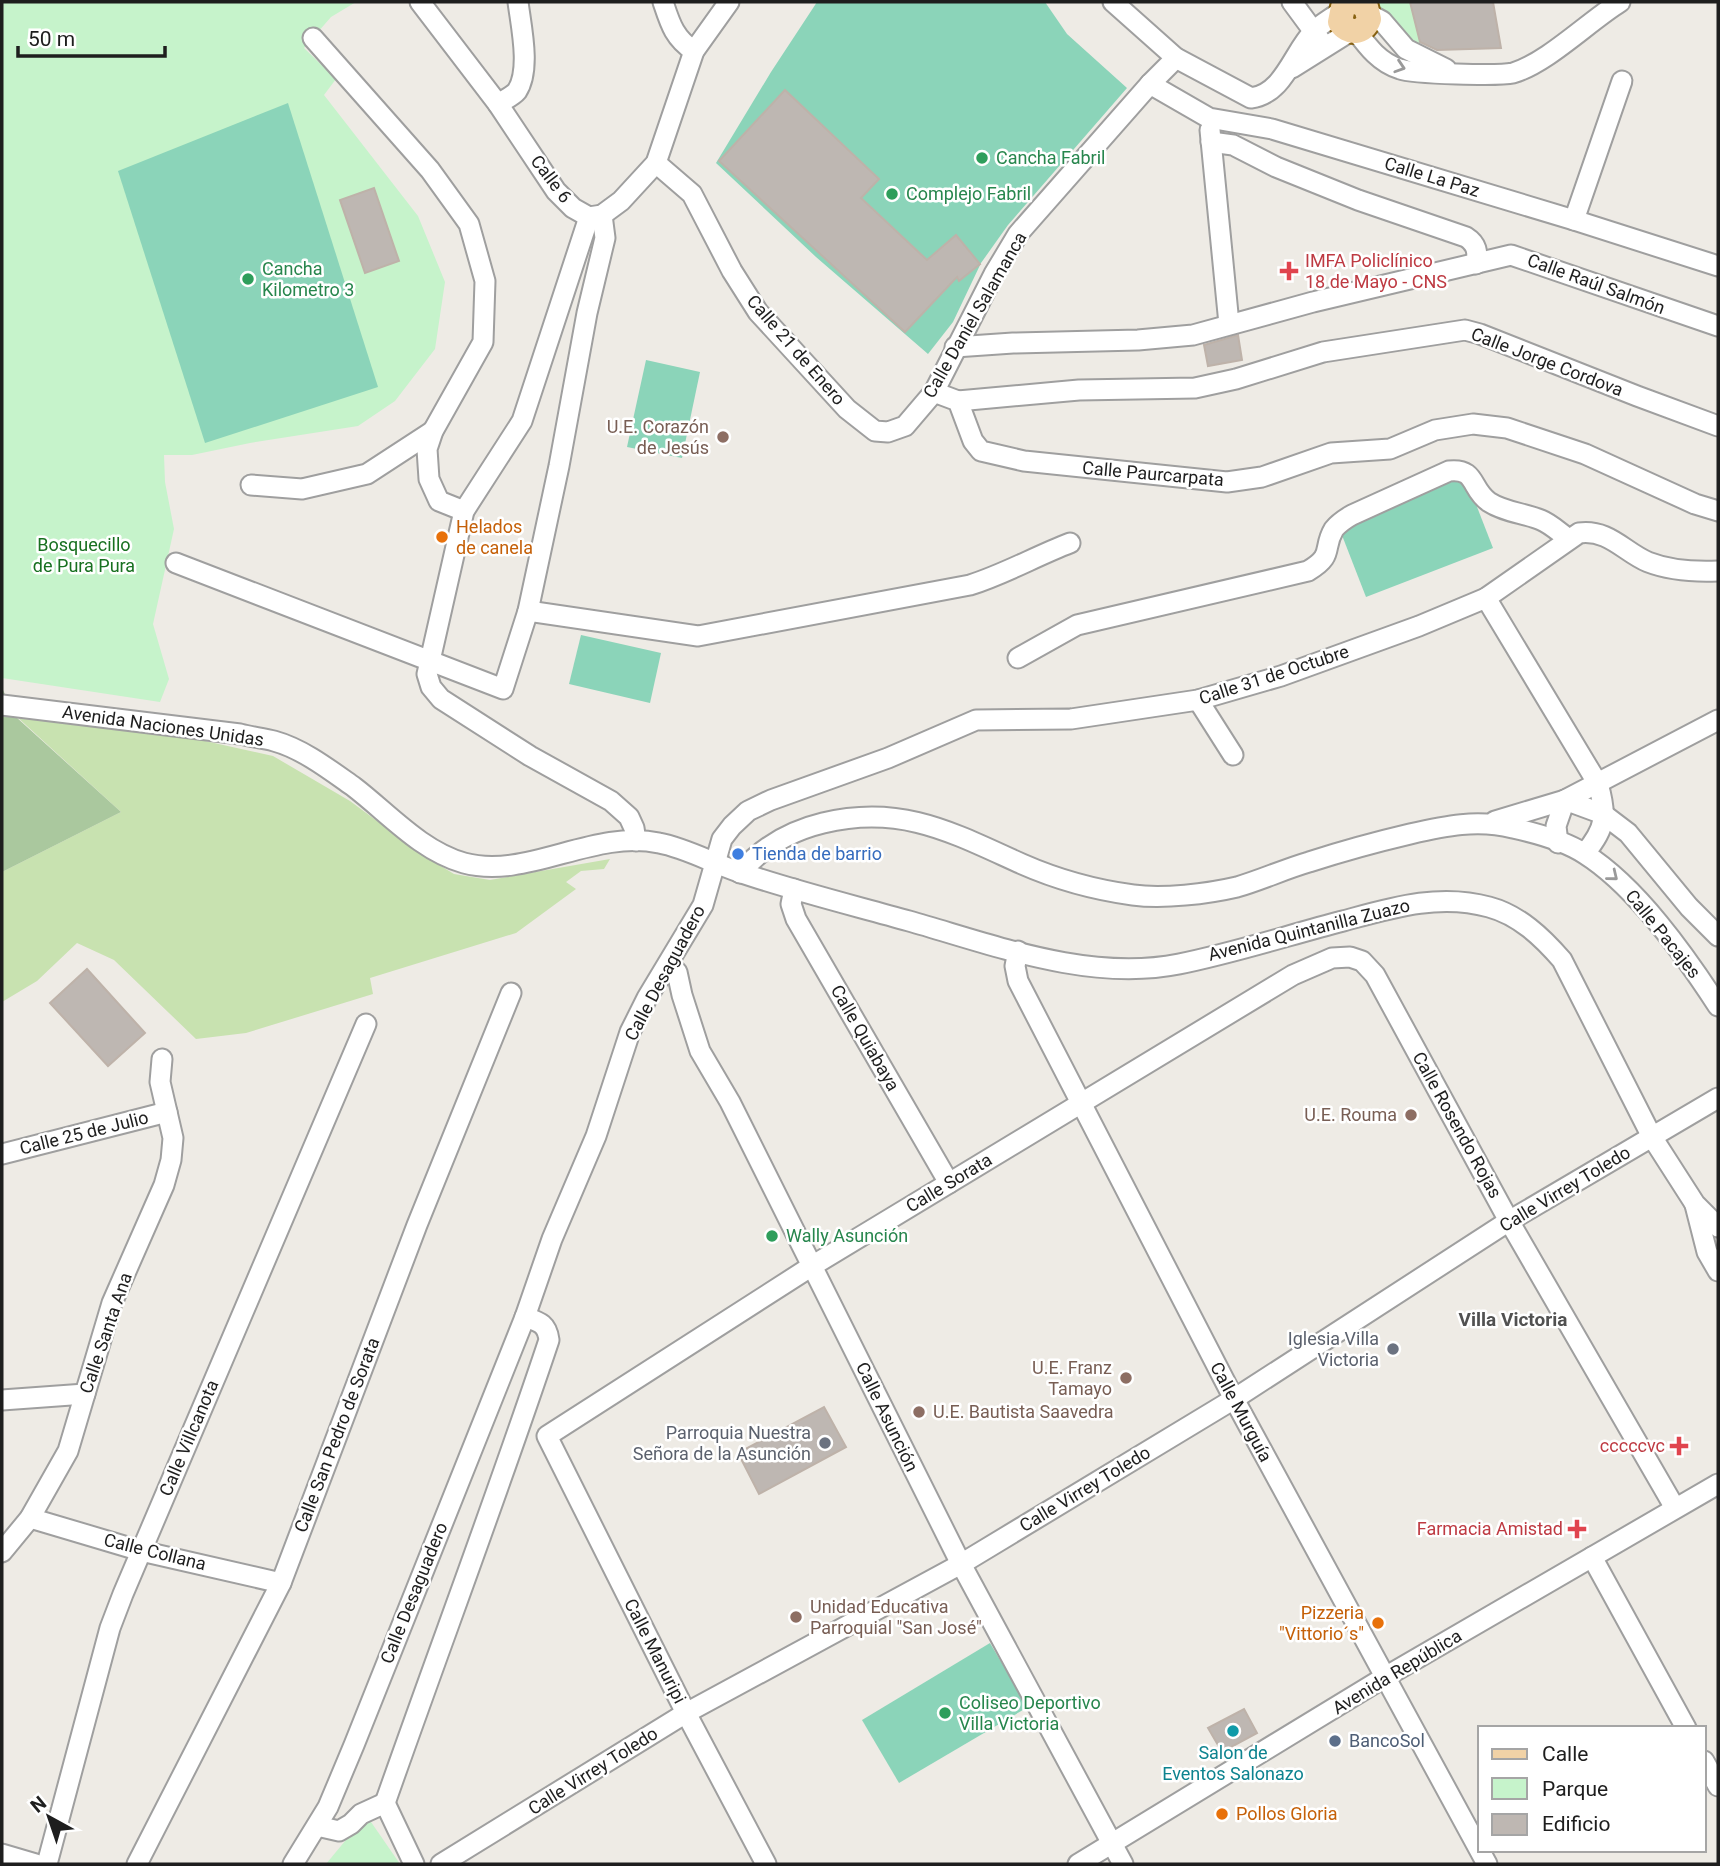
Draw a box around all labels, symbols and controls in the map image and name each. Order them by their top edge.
scale bar [18,14,164,58]
text: 50 m [28,27,75,51]
one-way arrow [1393,59,1405,73]
place label: Cancha Fabril [996,147,1105,168]
marker: Cancha Fabril [974,150,990,166]
street label: Calle 6 [527,151,576,207]
street label: Calle La Paz [1382,152,1482,201]
place label: Complejo Fabril [906,183,1031,204]
marker: Complejo Fabril [884,186,900,202]
street label: Calle Daniel Salamanca [918,228,1031,401]
street label: Calle Raúl Salmón [1525,249,1668,318]
place label: IMFA Policlínico 18 de Mayo - CNS [1305,250,1447,292]
place label: Cancha Kilometro 3 [262,258,354,300]
marker: IMFA Policlínico 18 de Mayo - CNS [1279,261,1299,281]
marker: Cancha Kilometro 3 [240,271,256,287]
street label: Calle 21 de Enero [743,290,850,409]
street label: Calle Jorge Cordova [1468,323,1626,400]
place label: U.E. Corazón de Jesús [607,416,709,458]
marker: U.E. Corazón de Jesús [715,429,731,445]
street label: Calle Paurcarpata [1081,457,1225,490]
place label: Helados de canela [456,516,533,558]
marker: Helados de canela [434,529,450,545]
park label: Bosquecillo de Pura Pura [33,534,135,576]
street label: Calle 31 de Octubre [1196,640,1351,709]
street label: Avenida Naciones Unidas [61,701,265,750]
place label: Tienda de barrio [752,843,882,864]
marker: Tienda de barrio [730,846,746,862]
one-way arrow [1605,868,1617,881]
street label: Calle Pacajes [1621,885,1705,982]
street label: Avenida Quintanilla Zuazo [1206,894,1412,965]
street label: Calle Desaguadero [620,901,709,1044]
street label: Calle Quiabaya [827,981,904,1094]
street label: Calle Rosendo Rojas [1408,1048,1506,1202]
place label: U.E. Rouma [1304,1104,1397,1125]
street label: Calle 25 de Julio [17,1106,150,1159]
marker: U.E. Rouma [1403,1107,1419,1123]
street label: Calle Virrey Toledo [1496,1141,1634,1236]
street label: Calle Sorata [902,1149,995,1216]
place label: Wally Asunción [786,1225,908,1246]
marker: Wally Asunción [764,1228,780,1244]
street label: Calle Santa Ana [75,1270,136,1396]
district label: Villa Victoria [1459,1308,1567,1331]
place label: Iglesia Villa Victoria [1288,1328,1379,1370]
street label: Calle San Pedro de Sorata [290,1334,383,1535]
marker: Iglesia Villa Victoria [1385,1341,1401,1357]
place label: U.E. Franz Tamayo [1032,1357,1112,1399]
street label: Calle Murguía [1206,1358,1277,1465]
street label: Calle Asunción [852,1359,923,1475]
marker: U.E. Franz Tamayo [1118,1370,1134,1386]
street label: Calle Villcanota [155,1377,222,1499]
place label: U.E. Bautista Saavedra [933,1401,1113,1422]
marker: U.E. Bautista Saavedra [911,1404,927,1420]
place label: Parroquia Nuestra Señora de la Asunción [633,1422,811,1464]
marker: Parroquia Nuestra Señora de la Asunción [817,1435,833,1451]
place label: cccccvc [1600,1435,1665,1456]
marker: cccccvc [1671,1438,1687,1454]
street label: Calle Virrey Toledo [1016,1441,1154,1536]
place label: Farmacia Amistad [1417,1518,1563,1539]
street label: Calle Desaguadero [376,1519,451,1666]
marker: Farmacia Amistad [1569,1521,1585,1537]
street label: Calle Collana [102,1529,208,1574]
street label: Calle Manuripi [620,1595,691,1707]
place label: Unidad Educativa Parroquial "San José" [810,1596,982,1638]
place label: Pizzeria "Vittorio´s" [1279,1602,1364,1644]
marker: Unidad Educativa Parroquial "San José" [788,1609,804,1625]
marker: Pizzeria "Vittorio´s" [1370,1615,1386,1631]
street label: Avenida República [1328,1625,1465,1718]
place label: Coliseo Deportivo Villa Victoria [959,1692,1101,1734]
marker: Coliseo Deportivo Villa Victoria [937,1705,953,1721]
street label: Calle Virrey Toledo [524,1722,661,1819]
marker: Salon de Eventos Salonazo [1225,1723,1241,1739]
legend [1478,1726,1706,1852]
place label: BancoSol [1349,1730,1425,1751]
marker: BancoSol [1327,1733,1343,1749]
place label: Salon de Eventos Salonazo [1162,1742,1304,1784]
text: Calle [1542,1742,1588,1766]
text: Parque [1542,1777,1608,1801]
north arrow [14,1782,84,1852]
text: N [26,1791,51,1817]
place label: Pollos Gloria [1236,1803,1337,1824]
marker: Pollos Gloria [1214,1806,1230,1822]
text: Edificio [1542,1812,1610,1836]

